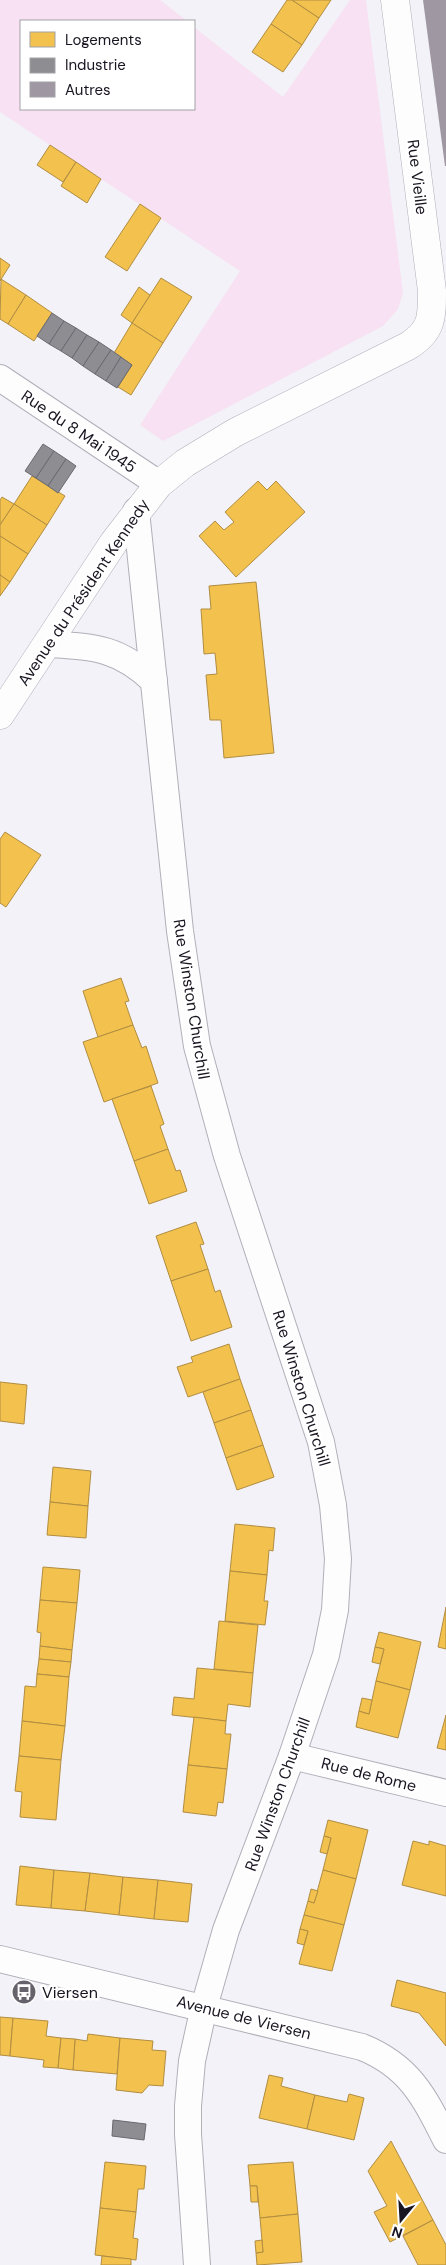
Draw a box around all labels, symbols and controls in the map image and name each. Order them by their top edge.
legend [20,20,195,110]
text: Logements [65,30,142,50]
text: Industrie [65,55,126,75]
text: Autres [65,80,111,100]
street label: Rue Vieille [402,138,433,216]
street label: Rue du 8 Mai 1945 [17,385,140,478]
street label: Avenue du Président Kennedy [13,495,154,690]
street label: Rue Winston Churchill [168,917,215,1081]
street label: Rue Winston Churchill [268,1308,335,1469]
street label: Rue Winston Churchill [240,1714,315,1874]
street label: Rue de Rome [319,1753,419,1796]
bus stop icon: Viersen [11,1979,37,2005]
place label: Viersen [42,1982,98,2003]
street label: Avenue de Viersen [174,1991,313,2044]
north arrow [376,2195,426,2245]
text: N [389,2222,405,2243]

